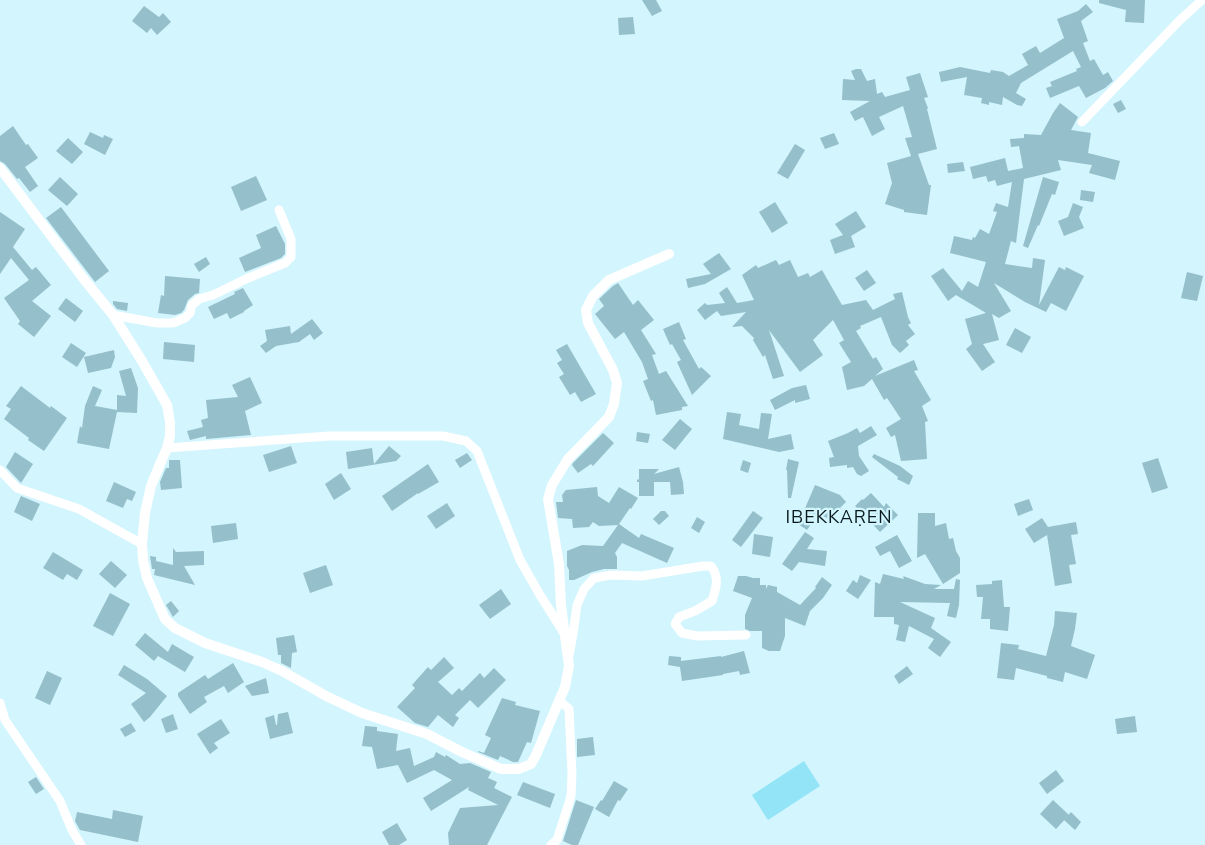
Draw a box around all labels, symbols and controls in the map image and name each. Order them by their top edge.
district label: IBEKKAṚEN [785,505,893,529]

